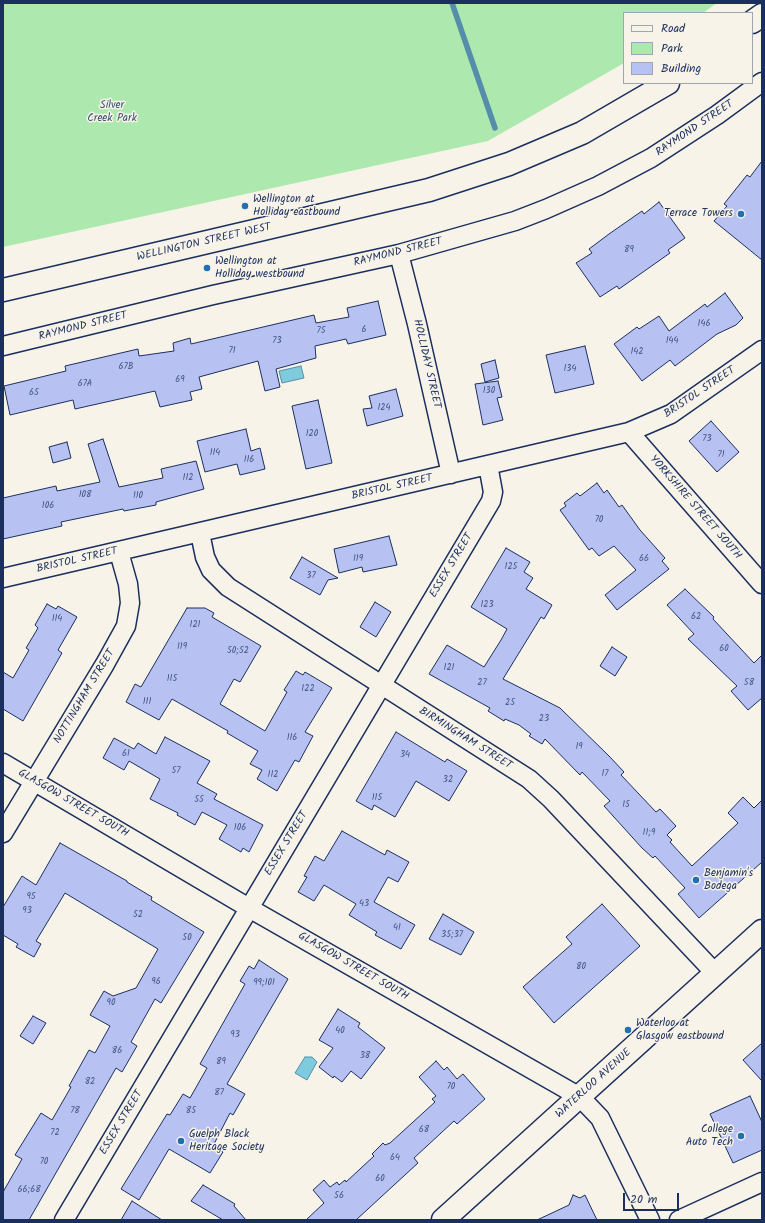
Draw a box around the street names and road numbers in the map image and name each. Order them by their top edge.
street label: RAYMOND STREET [654,98,736,160]
street label: WELLINGTON STREET WEST [136,221,272,265]
street label: RAYMOND STREET [352,236,444,270]
street label: RAYMOND STREET [37,310,129,344]
street label: HOLLIDAY STREET [409,318,443,410]
street label: BRISTOL STREET [662,364,738,422]
street label: YORKSHIRE STREET SOUTH [646,453,744,563]
street label: BRISTOL STREET [350,472,434,504]
street label: ESSEX STREET [428,531,476,601]
street label: BRISTOL STREET [35,545,119,577]
street label: NOTTINGHAM STREET [52,647,118,747]
street label: BIRMINGHAM STREET [416,705,514,773]
street label: GLASGOW STREET SOUTH [15,767,131,841]
street label: ESSEX STREET [263,809,311,879]
street label: GLASGOW STREET SOUTH [295,930,411,1004]
street label: WATERLOO AVENUE [553,1047,635,1121]
street label: ESSEX STREET [98,1088,146,1158]

